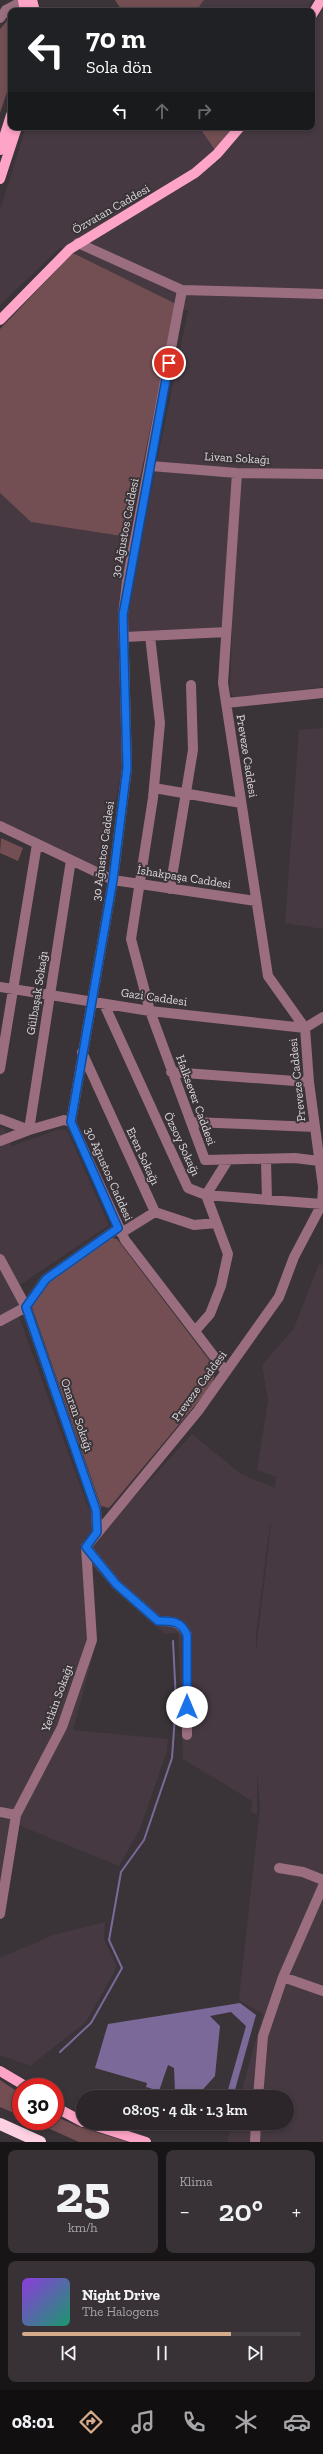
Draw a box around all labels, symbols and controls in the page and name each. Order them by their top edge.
text: 70 m [86,22,146,55]
icon: left [20,24,72,76]
text: Sola dön [86,56,152,78]
icon: left [109,100,131,122]
icon: ahead [151,100,173,122]
icon: right [193,100,215,122]
street label: Özvatan Caddesi [70,181,153,237]
pin [152,346,186,380]
icon: arrive [158,352,180,374]
street label: Livan Sokağı [204,449,271,467]
street label: 30 Ağustos Caddesi [109,477,142,579]
street label: Preveze Caddesi [234,714,261,799]
street label: 30 Ağustos Caddesi [89,799,117,902]
street label: İshakpaşa Caddesi [136,863,233,891]
street label: Gülbaşak Sokağı [23,949,51,1036]
street label: Gazi Caddesi [120,985,189,1009]
street label: Preveze Caddesi [286,1037,308,1122]
street label: Halksever Caddesi [173,1053,219,1148]
street label: Özsoy Sokağı [161,1110,203,1179]
street label: 30 Ağustos Caddesi [82,1125,136,1224]
street label: Eren Sokağı [124,1125,163,1188]
street label: Preveze Caddesi [169,1347,230,1424]
street label: Onaran Sokağı [58,1377,96,1454]
street label: Yetkin Sokağı [38,1662,76,1734]
position arrow [166,1686,208,1728]
speed limit sign: 30 [12,2078,64,2130]
text: 08:05 · 4 dk · 1.3 km [123,2101,247,2119]
text: 25 [55,2163,110,2225]
text: Klima [180,2174,212,2189]
text: 20° [219,2193,263,2229]
text: − [180,2198,190,2225]
text: + [292,2198,301,2225]
text: km/h [68,2220,98,2235]
text: Night Drive [82,2286,160,2304]
text: The Halogens [82,2304,159,2319]
icon: previous [58,2342,80,2364]
icon: pause [151,2342,173,2364]
icon: next [244,2342,266,2364]
icon: directions [77,2408,105,2436]
icon: music [129,2408,157,2436]
icon: phone [180,2408,208,2436]
icon: climate [232,2408,260,2436]
icon: car [283,2408,311,2436]
text: 08:01 [12,2411,54,2433]

